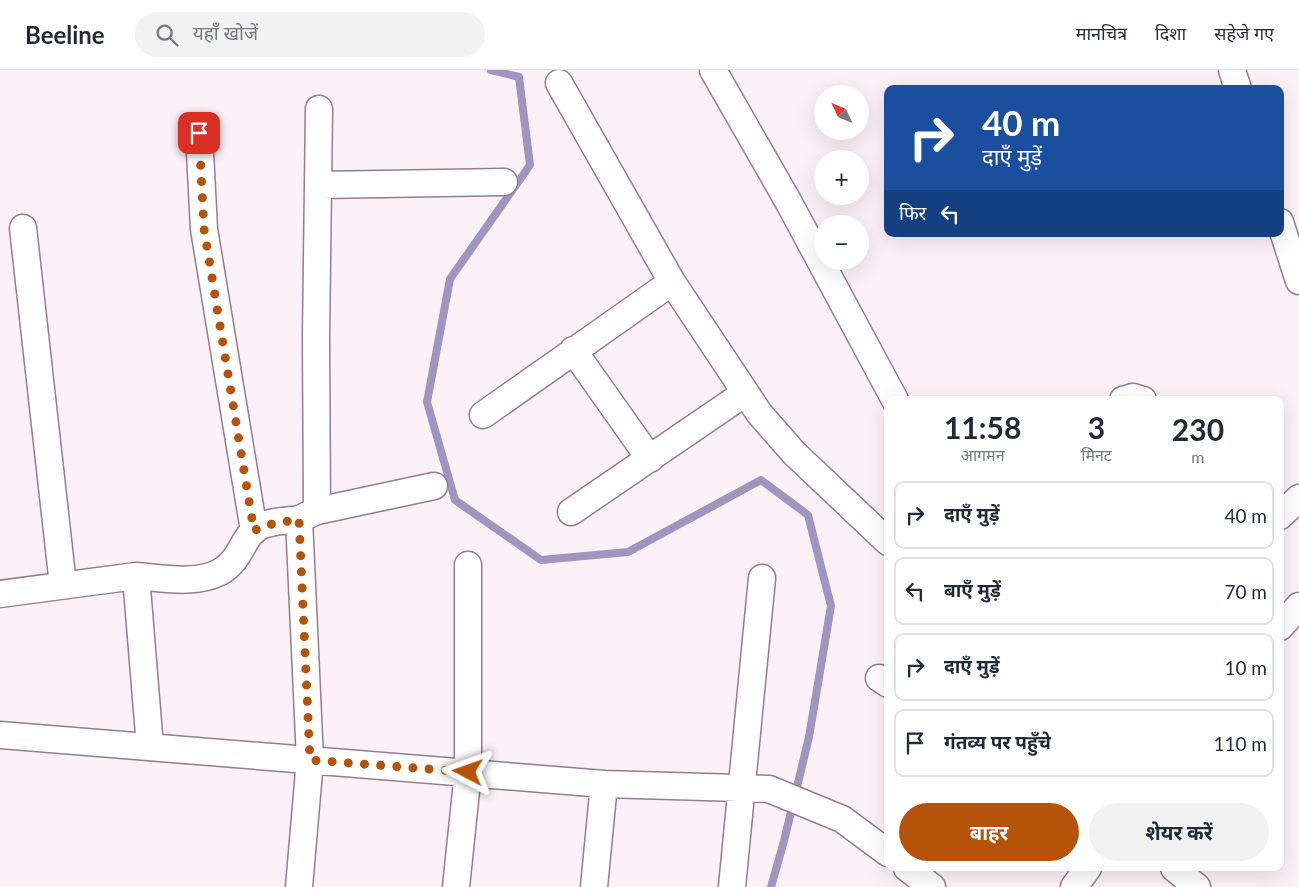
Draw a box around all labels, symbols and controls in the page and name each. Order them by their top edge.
search box [135,12,485,57]
text: Beeline [25,20,105,49]
icon: search [153,21,181,49]
text: यहाँ खोजें [193,21,258,44]
text: मानचित्र [1076,22,1127,44]
text: दिशा [1155,22,1186,44]
text: सहेजे गए [1214,22,1274,44]
north arrow [814,85,869,140]
map controls [814,85,869,270]
text: 40 m [982,101,1060,143]
icon: right [899,105,964,170]
pin [178,112,220,154]
icon: arrive [185,119,213,147]
text: दाएँ मुड़ें [982,143,1042,170]
button: + [814,150,869,205]
icon: left [936,200,964,228]
text: फिर [899,201,926,224]
button: − [814,215,869,270]
text: 11:58 [944,409,1021,445]
text: 3 [1088,409,1105,445]
text: 230 [1172,411,1224,447]
text: आगमन [961,445,1005,464]
text: मिनट [1081,445,1112,464]
text: m [1191,447,1205,466]
icon: right [901,501,929,529]
text: दाएँ मुड़ें [944,502,1000,525]
text: 40 m [1224,504,1267,527]
icon: left [901,577,929,605]
text: बाएँ मुड़ें [944,578,1001,601]
text: 70 m [1224,580,1267,603]
icon: right [901,653,929,681]
text: दाएँ मुड़ें [944,654,1000,677]
text: 10 m [1224,656,1267,679]
icon: arrive [901,729,929,757]
text: गंतव्य पर पहुँचे [944,730,1051,753]
text: 110 m [1213,732,1267,755]
position arrow [441,745,493,797]
button: बाहर [899,803,1079,861]
button: शेयर करें [1089,803,1269,861]

